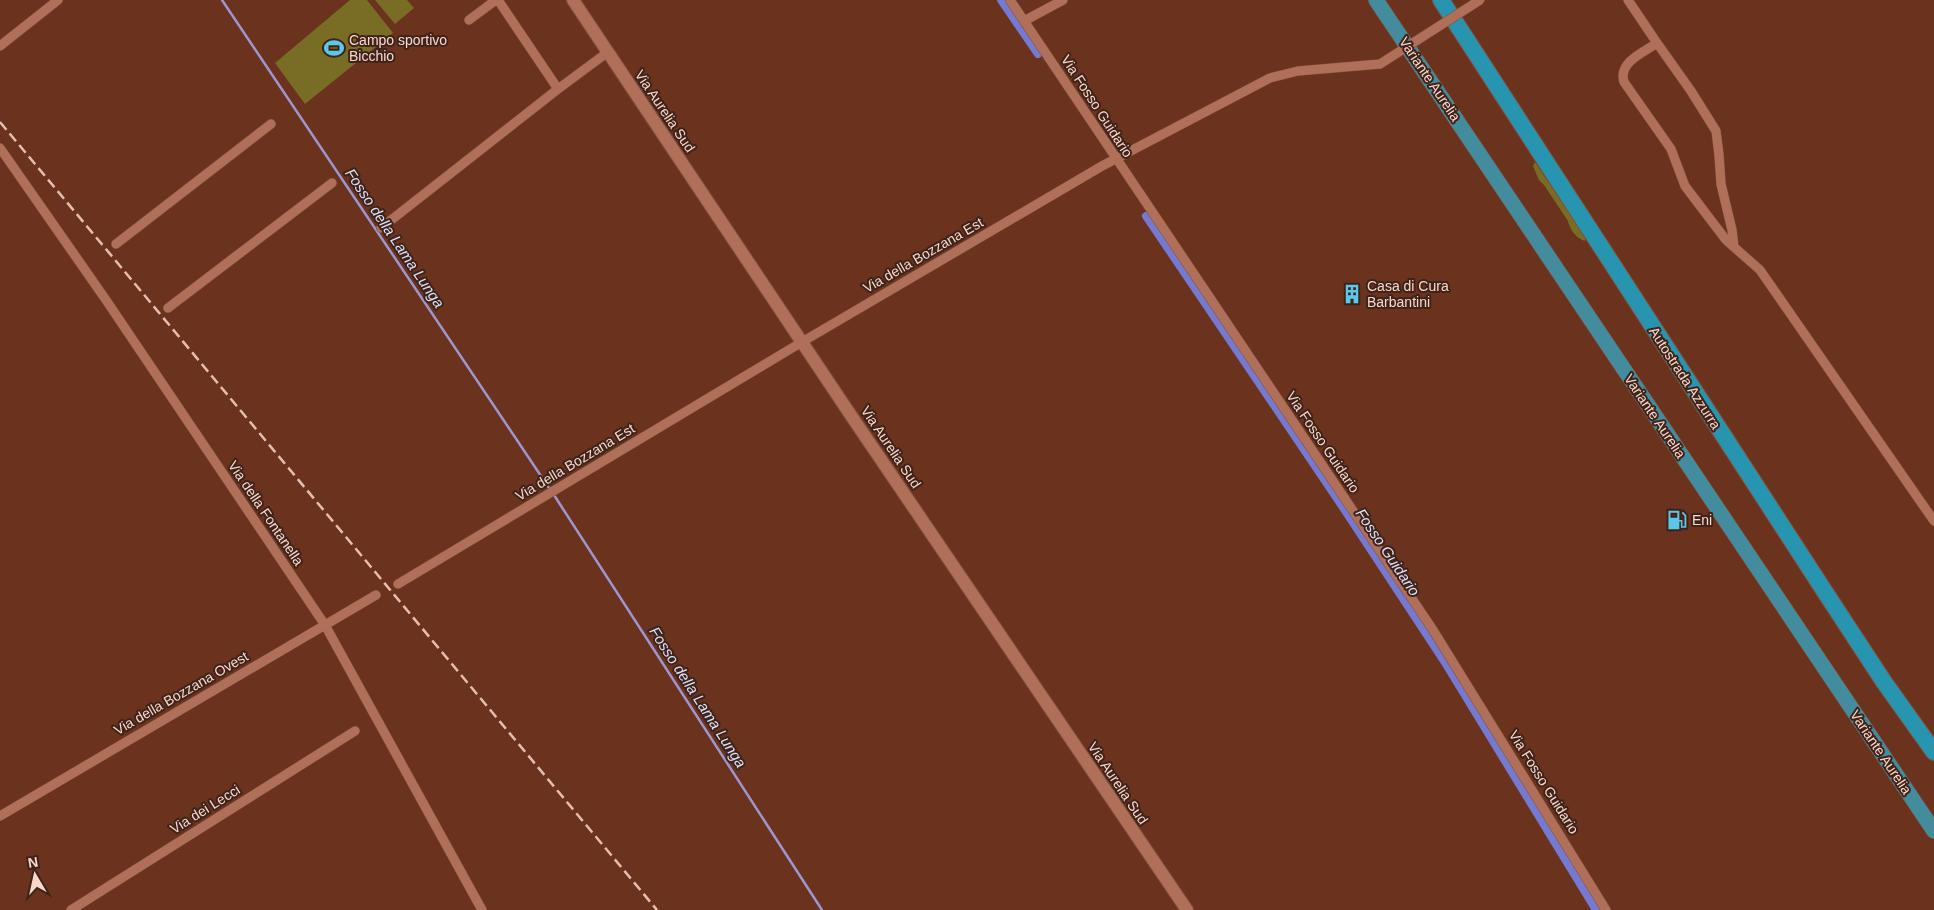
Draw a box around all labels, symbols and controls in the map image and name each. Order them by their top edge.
place label: Campo sportivo Bicchio [349,32,447,64]
street label: Variante Aurelia [1396,34,1464,124]
sports icon: Campo sportivo Bicchio [323,37,345,59]
street label: Via Fosso Guidario [1058,52,1136,160]
street label: Via Aurelia Sud [632,67,698,155]
water label: Fosso della Lama Lunga [342,165,448,311]
street label: Via della Bozzana Est [860,214,986,296]
place label: Casa di Cura Barbantini [1367,278,1449,310]
building icon: Casa di Cura Barbantini [1341,283,1363,305]
street label: Autostrada Azzurra [1646,324,1724,432]
street label: Variante Aurelia [1621,371,1689,461]
street label: Via Fosso Guidario [1283,388,1363,496]
street label: Via Aurelia Sud [858,403,924,491]
street label: Via della Bozzana Est [513,420,637,504]
street label: Via della Fontanella [225,458,307,569]
water label: Fosso Guidario [1353,505,1423,599]
fuel station icon: Eni [1666,509,1688,531]
place label: Eni [1692,512,1712,528]
water label: Fosso della Lama Lunga [646,623,750,771]
street label: Via della Bozzana Ovest [111,648,251,738]
street label: Variante Aurelia [1847,707,1915,797]
street label: Via Fosso Guidario [1506,727,1582,837]
street label: Via Aurelia Sud [1085,739,1151,827]
street label: Via dei Lecci [167,781,243,837]
north arrow [10,850,60,900]
text: N [27,853,39,871]

